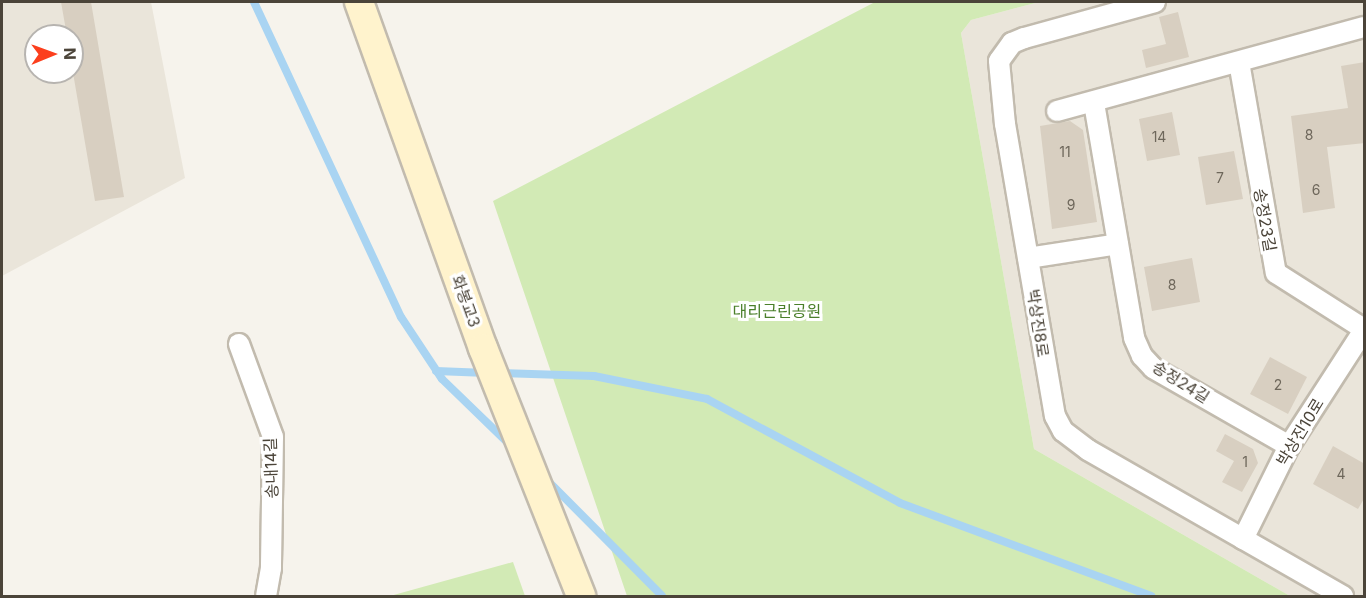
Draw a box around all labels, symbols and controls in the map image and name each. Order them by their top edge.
north arrow [24,24,84,84]
text: N [60,47,80,60]
house number: 8 [1305,127,1313,143]
house number: 14 [1152,129,1166,145]
house number: 11 [1059,144,1071,160]
house number: 7 [1216,170,1224,186]
house number: 6 [1312,182,1320,198]
street label: 송정23길 [1250,187,1280,253]
house number: 9 [1067,197,1075,213]
street label: 화봉교3 [448,272,484,330]
house number: 8 [1168,277,1176,293]
street label: 박상진8로 [1023,288,1053,358]
park label: 대리근린공원 [733,301,821,321]
street label: 송정24길 [1149,357,1213,407]
house number: 2 [1274,377,1282,393]
street label: 박상진10로 [1272,395,1328,469]
street label: 송내14길 [260,437,282,499]
house number: 1 [1242,454,1248,470]
house number: 4 [1336,466,1346,482]

